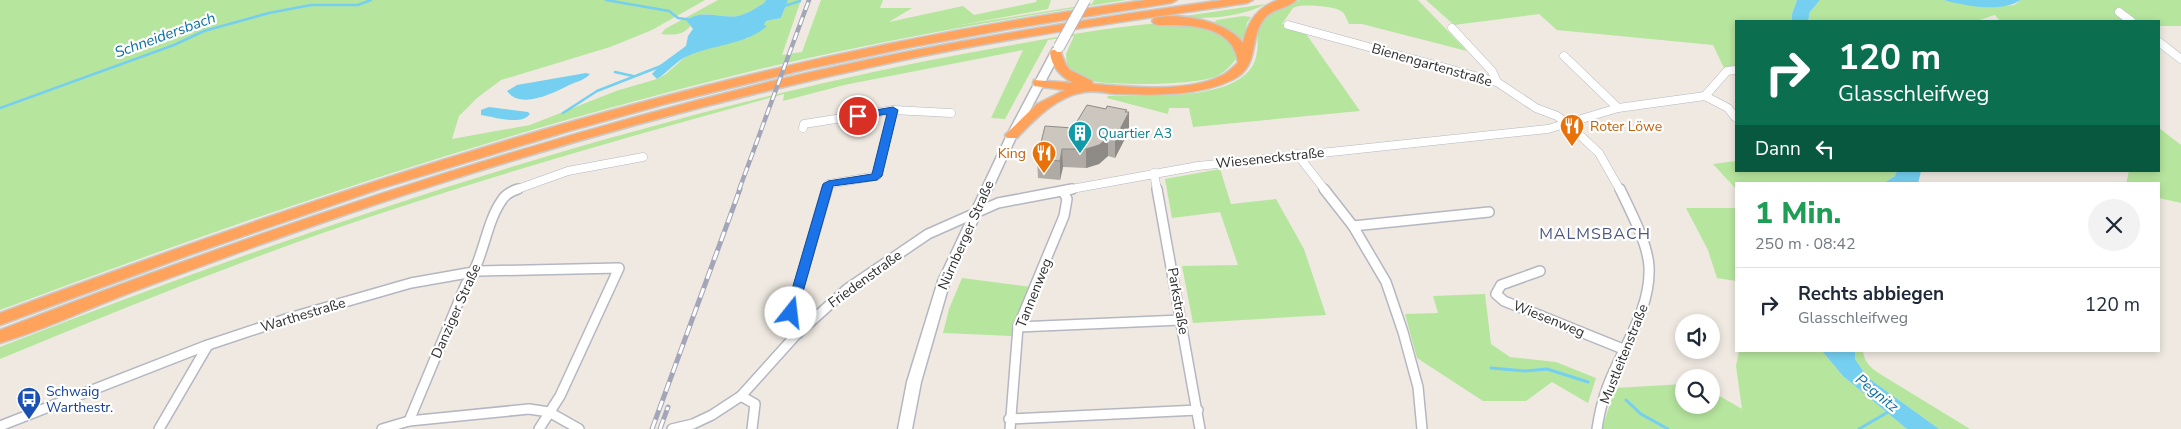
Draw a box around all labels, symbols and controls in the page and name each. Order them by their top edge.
water label: Schneidersbach [112,7,218,63]
text: 120 m [1838,34,1941,81]
street label: Bienengartenstraße [1369,39,1495,91]
icon: right [1755,40,1820,105]
text: Glasschleifweg [1838,79,1989,109]
pin [837,95,879,137]
icon: arrive [844,102,872,130]
restaurant icon: Roter Löwe [1559,113,1585,147]
place label: Roter Löwe [1590,117,1662,136]
building icon: Quartier A3 [1067,120,1093,154]
place label: Quartier A3 [1098,124,1172,143]
icon: left [1811,135,1839,163]
text: Dann [1755,136,1801,162]
restaurant icon: King [1031,140,1057,174]
street label: Wieseneckstraße [1215,143,1325,173]
place label: King [998,144,1026,163]
street label: Nürnberger Straße [933,177,999,293]
text: 1 Min. [1755,193,1841,234]
button: close [2088,199,2140,251]
district label: MALMSBACH [1539,223,1651,245]
text: 250 m · 08:42 [1755,233,1856,255]
street label: Friedenstraße [824,246,906,312]
street label: Tannenweg [1011,255,1057,331]
street label: Danziger Straße [427,261,485,361]
street label: Parkstraße [1163,266,1193,336]
text: Rechts abbiegen [1798,281,1944,307]
position arrow [764,286,816,338]
icon: right [1755,291,1783,319]
text: 120 m [2085,292,2140,318]
street label: Warthestraße [258,293,348,337]
street label: Wiesenweg [1510,296,1588,342]
street label: Mustleitenstraße [1595,301,1653,407]
text: Glasschleifweg [1798,307,1908,329]
map controls [1675,314,1720,414]
button: sound [1675,314,1720,359]
button: search [1675,369,1720,414]
water label: Pegnitz [1851,369,1903,417]
place label: Schwaig Warthestr. [46,382,113,417]
bus stop icon: Schwaig Warthestr. [16,386,42,420]

